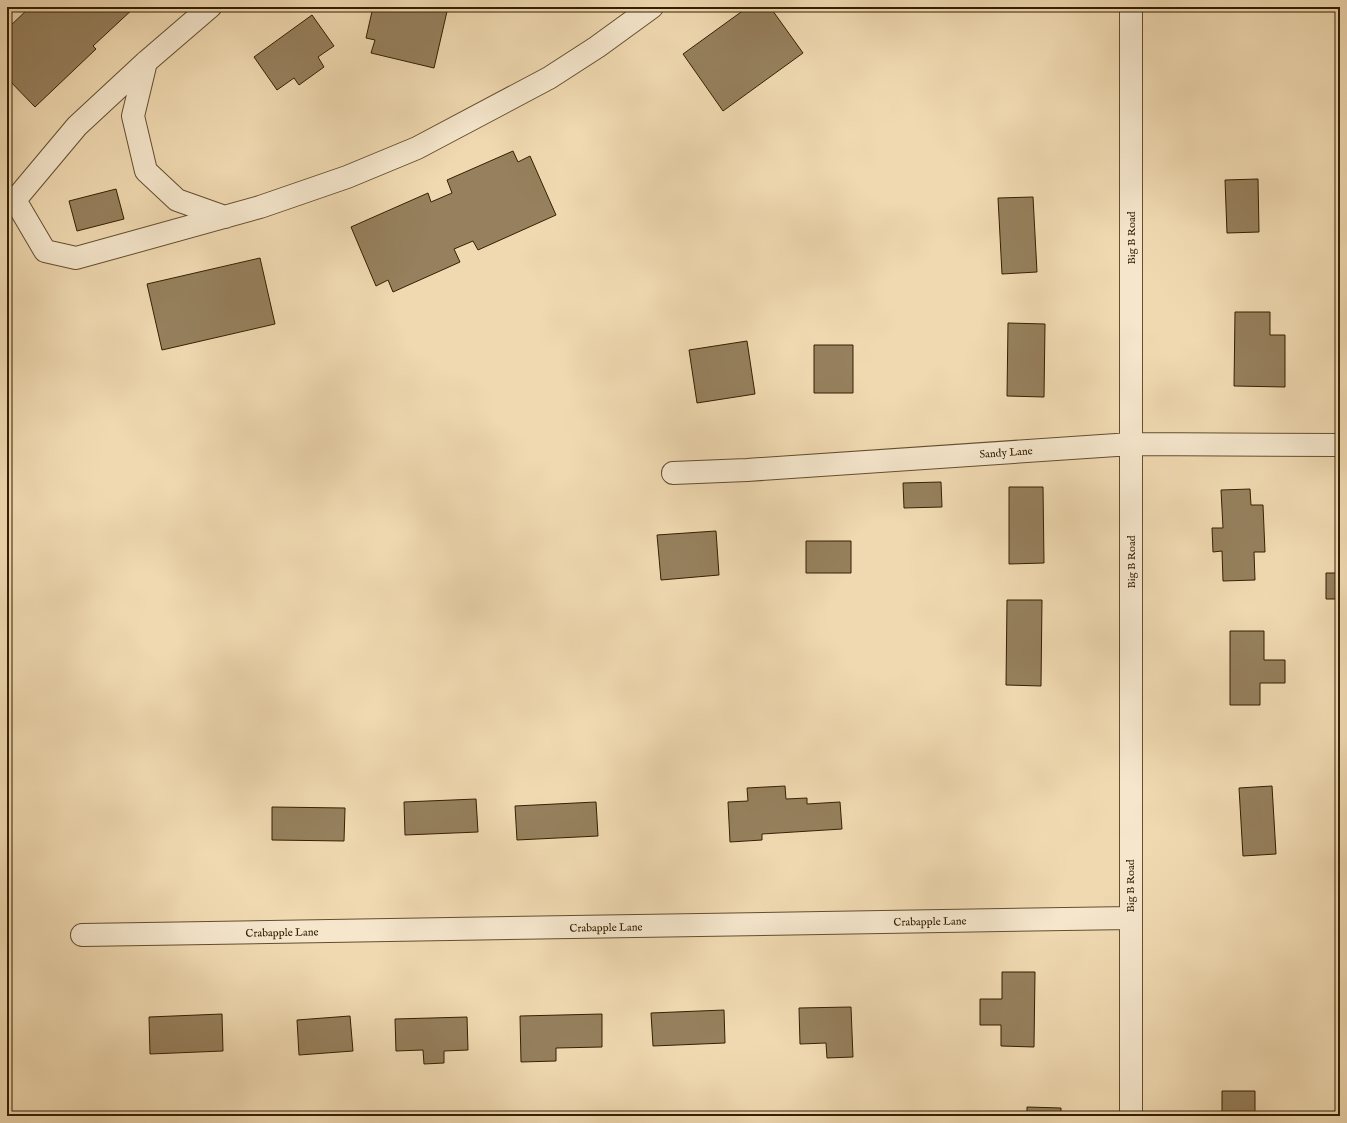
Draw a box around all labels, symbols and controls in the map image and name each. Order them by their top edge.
street label: Big B Road [1125,211,1139,265]
street label: Sandy Lane [979,444,1033,462]
street label: Big B Road [1125,535,1139,589]
street label: Big B Road [1124,859,1138,913]
street label: Crabapple Lane [893,914,967,930]
street label: Crabapple Lane [569,920,643,936]
street label: Crabapple Lane [245,925,319,941]

